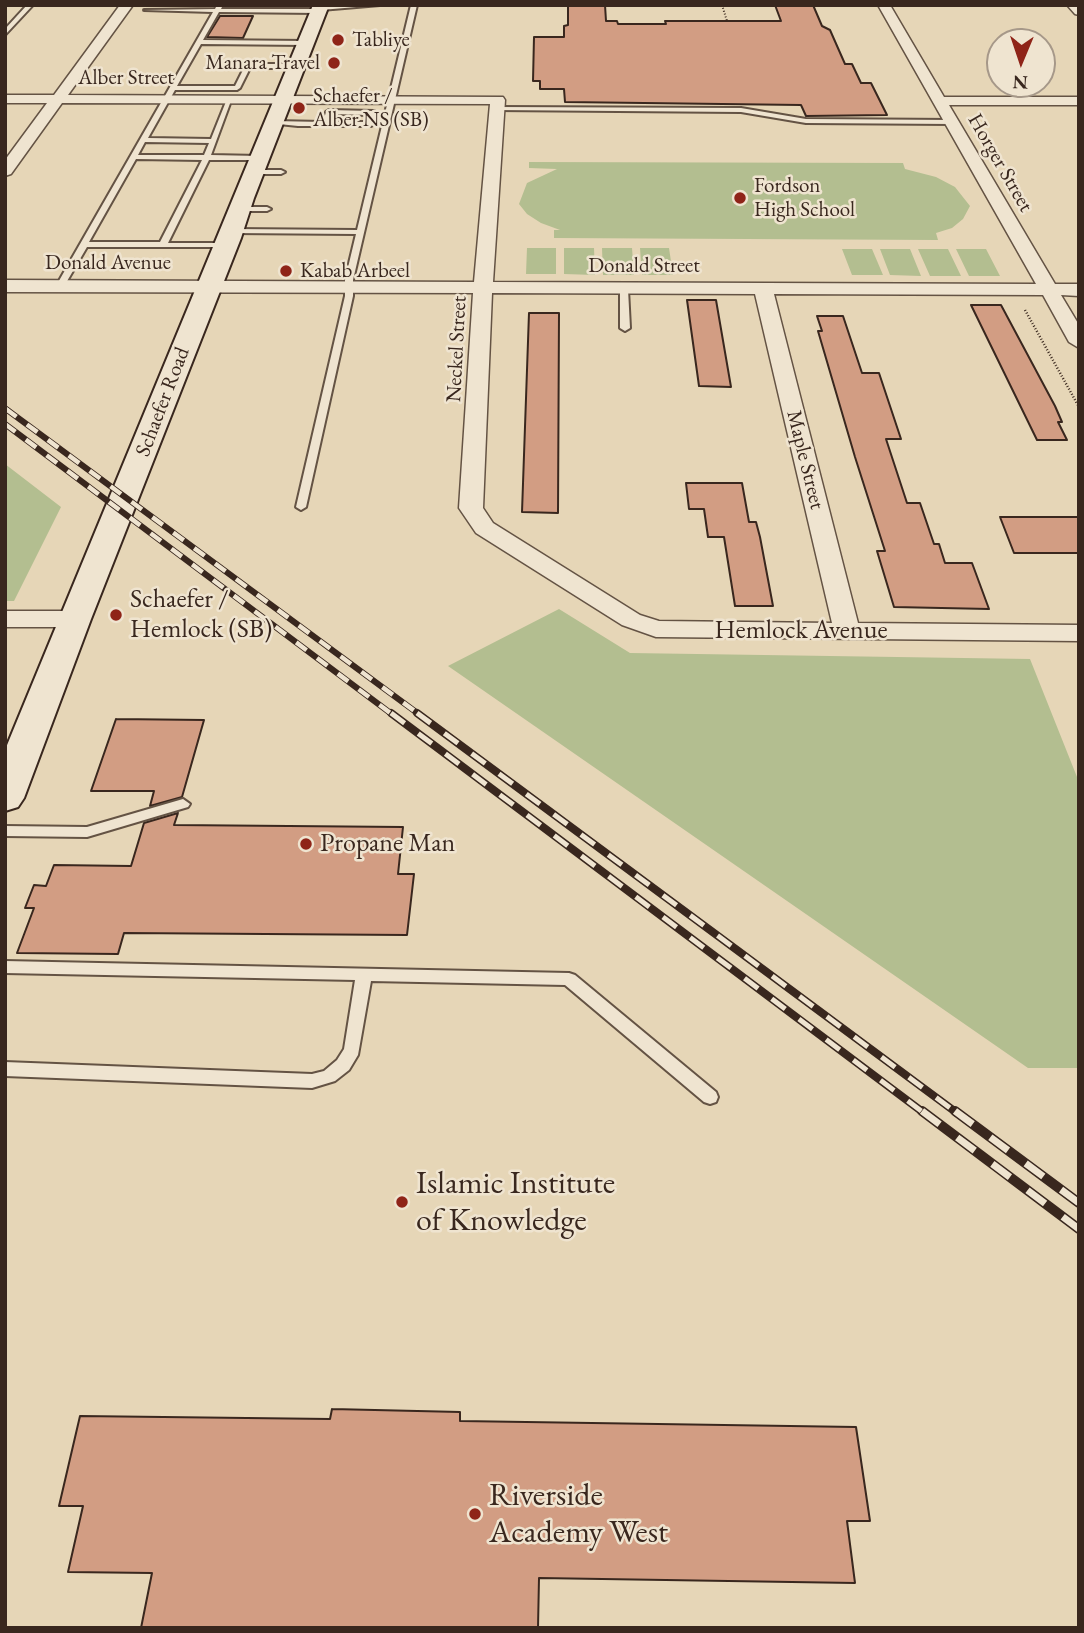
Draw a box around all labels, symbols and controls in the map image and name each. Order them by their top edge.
place label: Tabliye [352,27,410,53]
north arrow [986,28,1056,98]
marker: Tabliye [330,32,346,48]
place label: Manara Travel [205,50,320,76]
marker: Manara Travel [326,55,342,71]
street label: Alber Street [78,65,174,91]
text: N [1012,70,1028,95]
place label: Schaefer / Alber NS (SB) [313,83,429,133]
marker: Schaefer / Alber NS (SB) [291,100,307,116]
street label: Horger Street [962,109,1038,217]
place label: Fordson High School [754,173,855,223]
marker: Fordson High School [732,190,748,206]
street label: Donald Avenue [45,250,171,276]
street label: Donald Street [588,253,700,279]
place label: Kabab Arbeel [300,258,410,284]
marker: Kabab Arbeel [278,263,294,279]
street label: Neckel Street [442,295,472,403]
street label: Schaefer Road [131,344,195,460]
street label: Maple Street [781,408,829,512]
place label: Schaefer / Hemlock (SB) [130,584,272,646]
marker: Schaefer / Hemlock (SB) [108,607,124,623]
street label: Hemlock Avenue [714,615,888,647]
place label: Propane Man [320,828,455,860]
marker: Propane Man [298,836,314,852]
place label: Islamic Institute of Knowledge [416,1165,615,1240]
marker: Islamic Institute of Knowledge [394,1194,410,1210]
place label: Riverside Academy West [489,1477,668,1552]
marker: Riverside Academy West [467,1506,483,1522]

